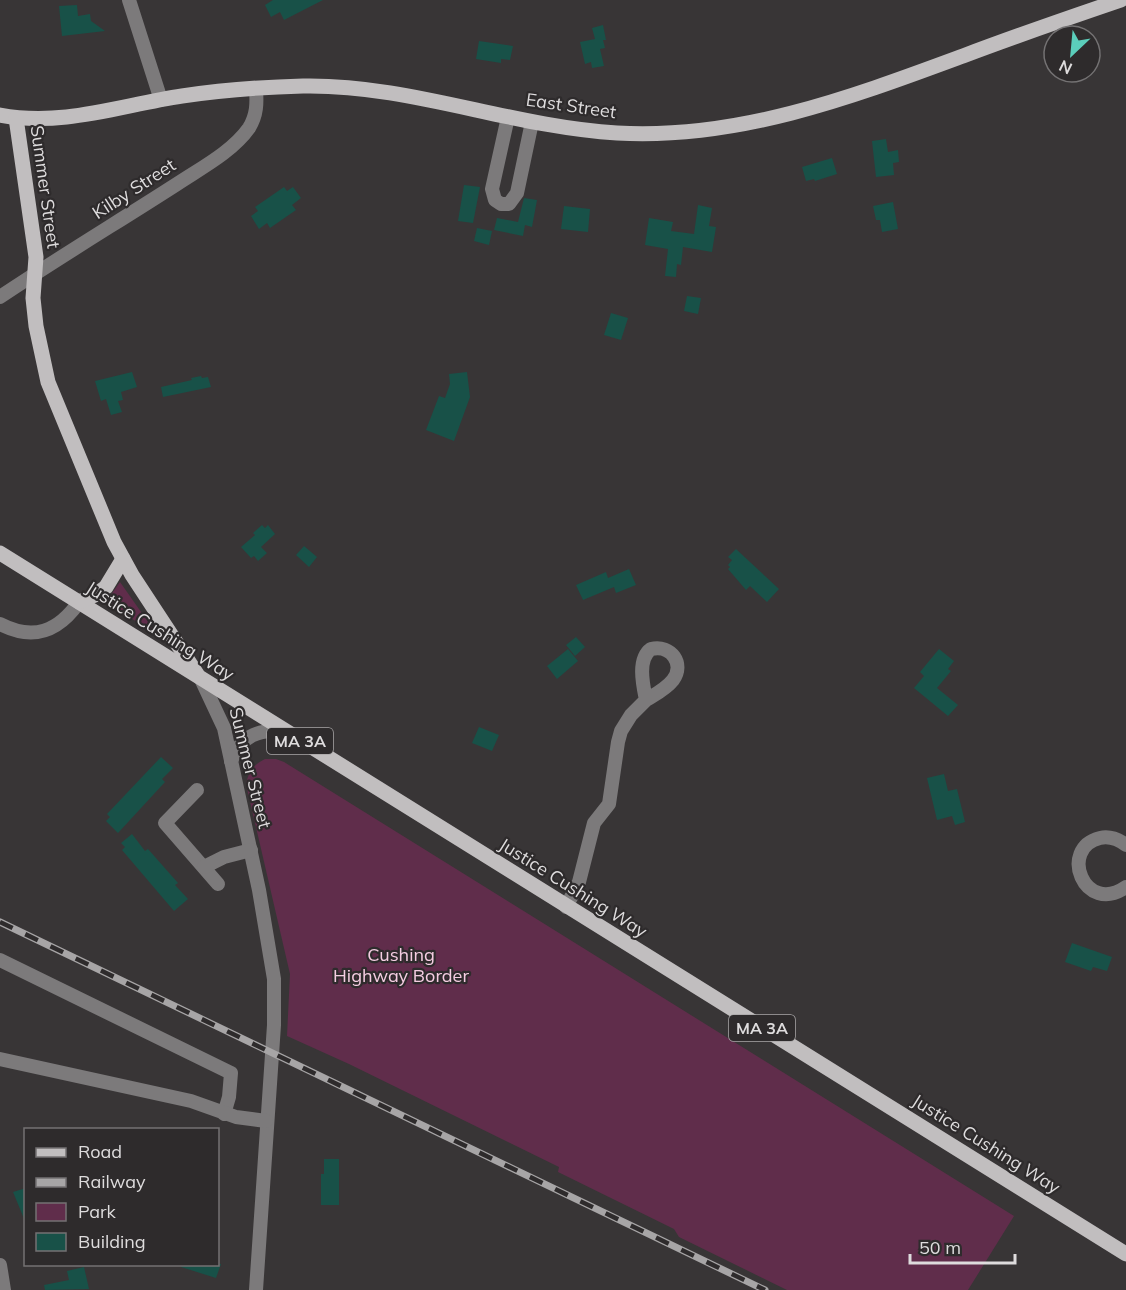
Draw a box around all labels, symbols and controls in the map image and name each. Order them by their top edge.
north arrow [1042,24,1102,84]
text: N [1056,56,1075,79]
street label: East Street [524,88,618,123]
street label: Summer Street [25,124,66,250]
street label: Kilby Street [88,153,180,224]
street label: Justice Cushing Way [82,576,239,686]
street label: Summer Street [224,705,277,831]
road number: MA 3A [267,728,333,754]
street label: Justice Cushing Way [495,833,652,943]
park label: Cushing Highway Border [333,943,469,987]
road number: MA 3A [729,1015,795,1041]
street label: Justice Cushing Way [908,1089,1065,1199]
legend [24,1128,219,1266]
text: Road [78,1140,122,1163]
text: Railway [78,1170,146,1193]
text: Park [78,1200,117,1223]
scale bar [910,1227,1015,1265]
text: Building [78,1230,146,1253]
text: 50 m [919,1236,961,1259]

